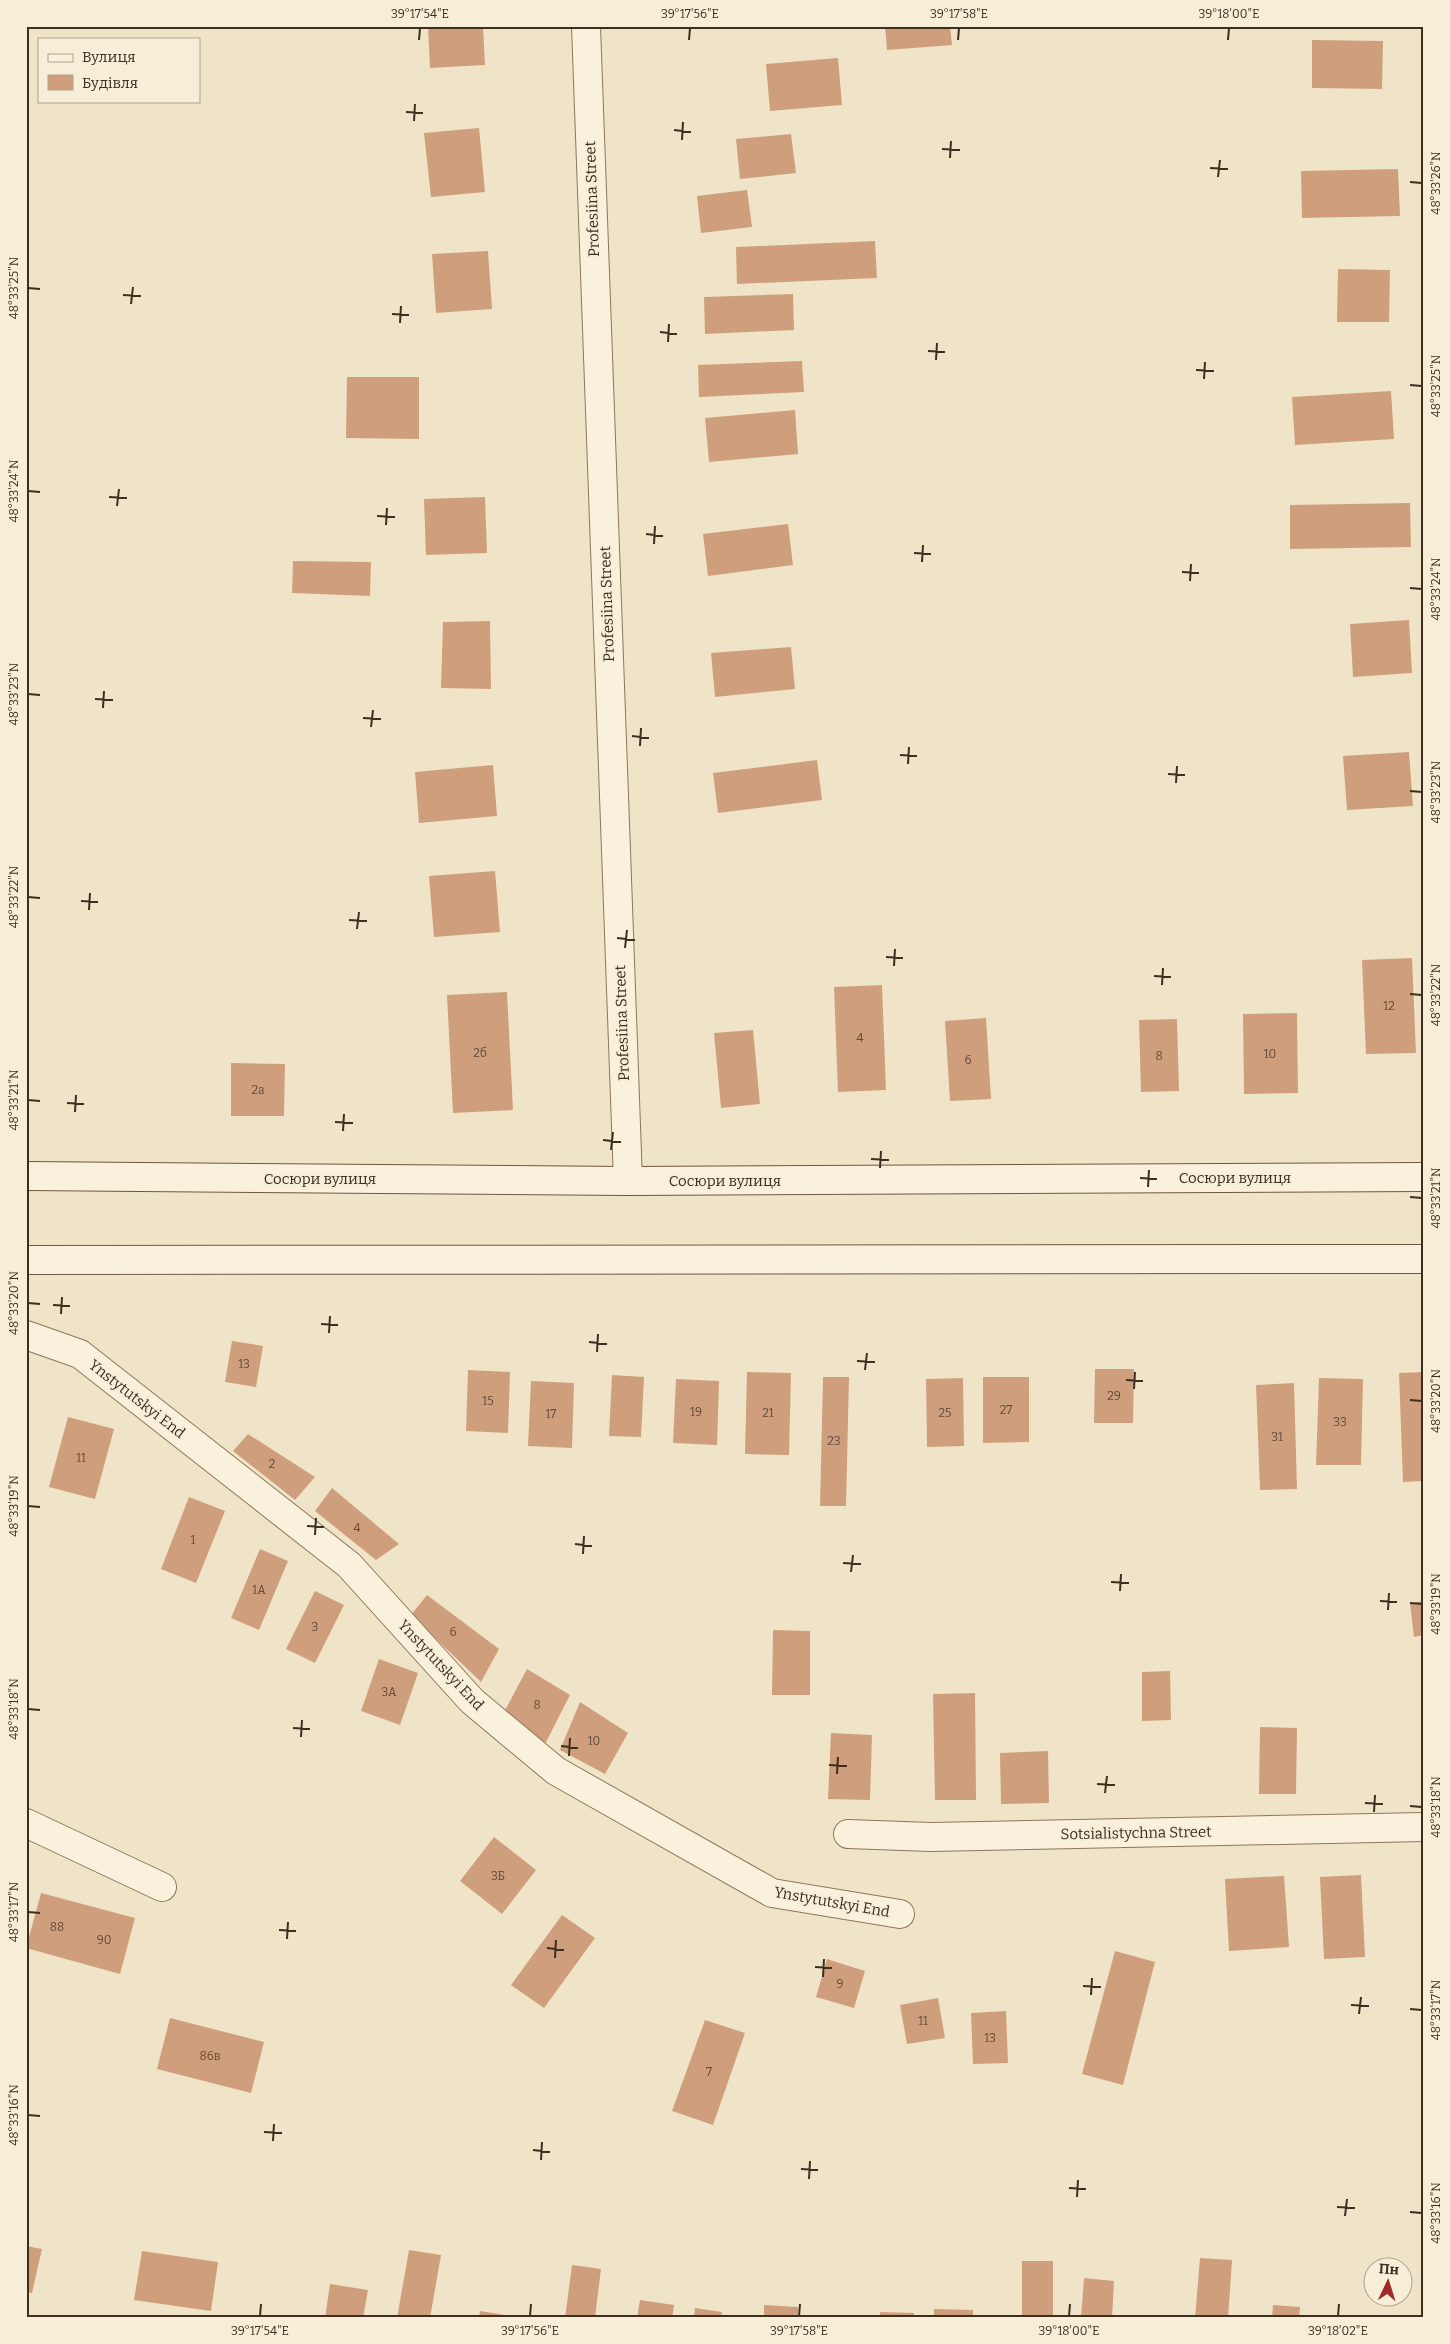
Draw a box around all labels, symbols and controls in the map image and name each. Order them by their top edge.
text: 39°17'54"E [391,7,449,21]
text: 39°17'56"E [661,7,719,21]
text: 39°17'58"E [930,7,988,21]
text: 39°18'00"E [1198,7,1260,21]
legend [38,38,200,102]
text: Вулиця [82,48,136,66]
text: Будівля [82,74,138,92]
street label: Profesiina Street [581,140,603,257]
text: 48°33'26"N [1429,151,1443,215]
text: 48°33'25"N [7,256,21,319]
text: 48°33'25"N [1429,354,1443,417]
text: 48°33'24"N [7,459,21,523]
street label: Profesiina Street [596,545,618,662]
text: 48°33'24"N [1429,557,1443,621]
text: 48°33'23"N [7,662,21,725]
text: 48°33'23"N [1429,760,1443,823]
text: 48°33'22"N [7,865,21,928]
text: 48°33'22"N [1429,963,1443,1026]
street label: Profesiina Street [611,964,633,1081]
house number: 12 [1383,999,1395,1013]
house number: 4 [856,1031,864,1045]
house number: 2б [473,1046,487,1060]
house number: 10 [1264,1047,1276,1061]
house number: 8 [1155,1049,1163,1063]
house number: 6 [964,1053,972,1067]
text: 48°33'21"N [7,1069,21,1131]
house number: 2а [251,1083,265,1097]
text: 48°33'21"N [1429,1167,1443,1229]
street label: Сосюри вулиця [1179,1169,1291,1187]
street label: Сосюри вулиця [264,1170,376,1188]
street label: Сосюри вулиця [669,1172,781,1190]
text: 48°33'20"N [7,1271,21,1335]
street label: Ynstytutskyi End [85,1356,189,1442]
house number: 13 [238,1357,250,1371]
text: 48°33'20"N [1429,1369,1443,1433]
house number: 29 [1107,1389,1121,1403]
house number: 15 [482,1394,494,1408]
house number: 27 [1000,1403,1012,1417]
house number: 19 [690,1405,702,1419]
house number: 21 [762,1406,774,1420]
house number: 25 [939,1406,951,1420]
house number: 17 [546,1407,556,1421]
house number: 33 [1333,1415,1347,1429]
house number: 31 [1271,1430,1283,1444]
house number: 23 [827,1434,841,1448]
house number: 11 [76,1451,86,1465]
house number: 2 [269,1457,275,1471]
text: 48°33'19"N [7,1475,21,1537]
house number: 4 [353,1521,361,1535]
house number: 1 [191,1533,196,1547]
text: 48°33'19"N [1429,1573,1443,1635]
house number: 1А [252,1583,266,1597]
street label: Ynstytutskyi End [394,1616,488,1714]
house number: 3 [312,1620,319,1634]
house number: 6 [449,1625,457,1639]
text: 48°33'18"N [7,1678,21,1740]
house number: 3А [382,1685,397,1699]
house number: 8 [533,1698,541,1712]
house number: 10 [588,1734,600,1748]
text: 48°33'18"N [1429,1776,1443,1838]
street label: Sotsialistychna Street [1060,1823,1212,1843]
house number: 3Б [491,1869,505,1883]
text: 48°33'17"N [7,1881,21,1942]
street label: Ynstytutskyi End [773,1883,891,1921]
house number: 88 [50,1920,64,1934]
house number: 90 [97,1933,111,1947]
house number: 9 [836,1977,844,1991]
text: 48°33'17"N [1429,1979,1443,2040]
house number: 11 [918,2014,928,2028]
house number: 13 [984,2031,996,2045]
house number: 86в [199,2049,221,2063]
house number: 7 [706,2065,712,2079]
text: 48°33'16"N [7,2084,21,2146]
text: 48°33'16"N [1429,2182,1443,2244]
north arrow [1362,2256,1412,2306]
text: Пн [1378,2260,1400,2279]
text: 39°17'54"E [231,2324,289,2338]
text: 39°17'56"E [501,2324,559,2338]
text: 39°17'58"E [770,2324,828,2338]
text: 39°18'00"E [1038,2324,1100,2338]
text: 39°18'02"E [1308,2324,1368,2338]

